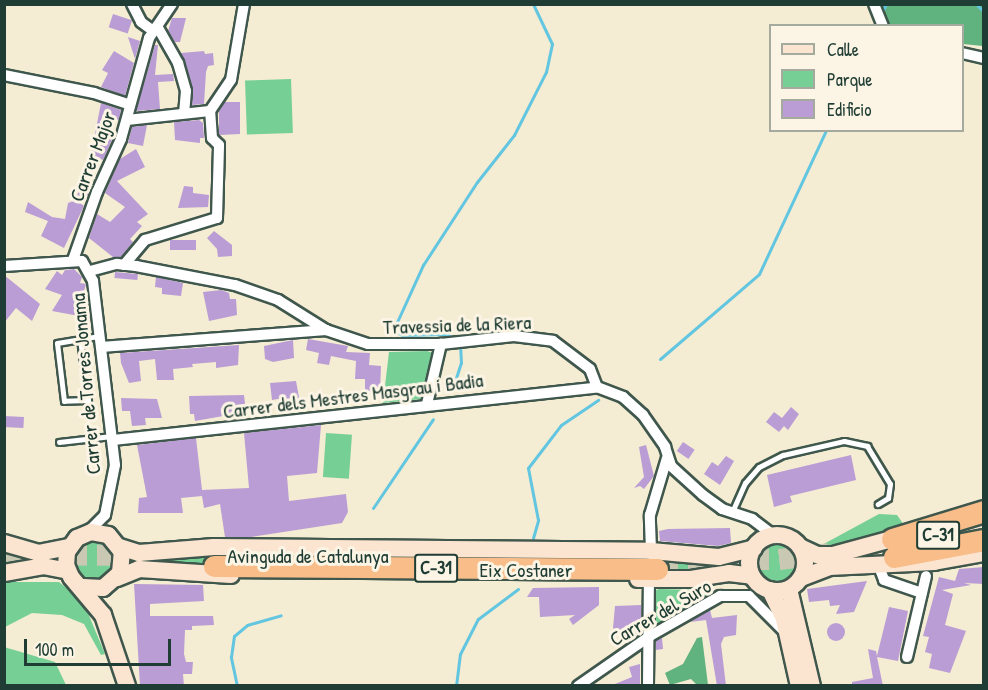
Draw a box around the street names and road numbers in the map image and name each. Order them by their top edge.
street label: Carrer Major [64,108,120,204]
street label: Carrer de Torres Jonama [65,292,105,476]
street label: Travessia de la Riera [382,309,532,339]
street label: Carrer dels Mestres Masgrau i Badia [222,367,484,423]
road number: C-31 [916,520,960,550]
street label: Avinguda de Catalunya [228,543,388,567]
road number: C-31 [414,553,458,583]
street label: Eix Costaner [479,557,573,581]
street label: Carrer del Suro [605,573,715,651]

